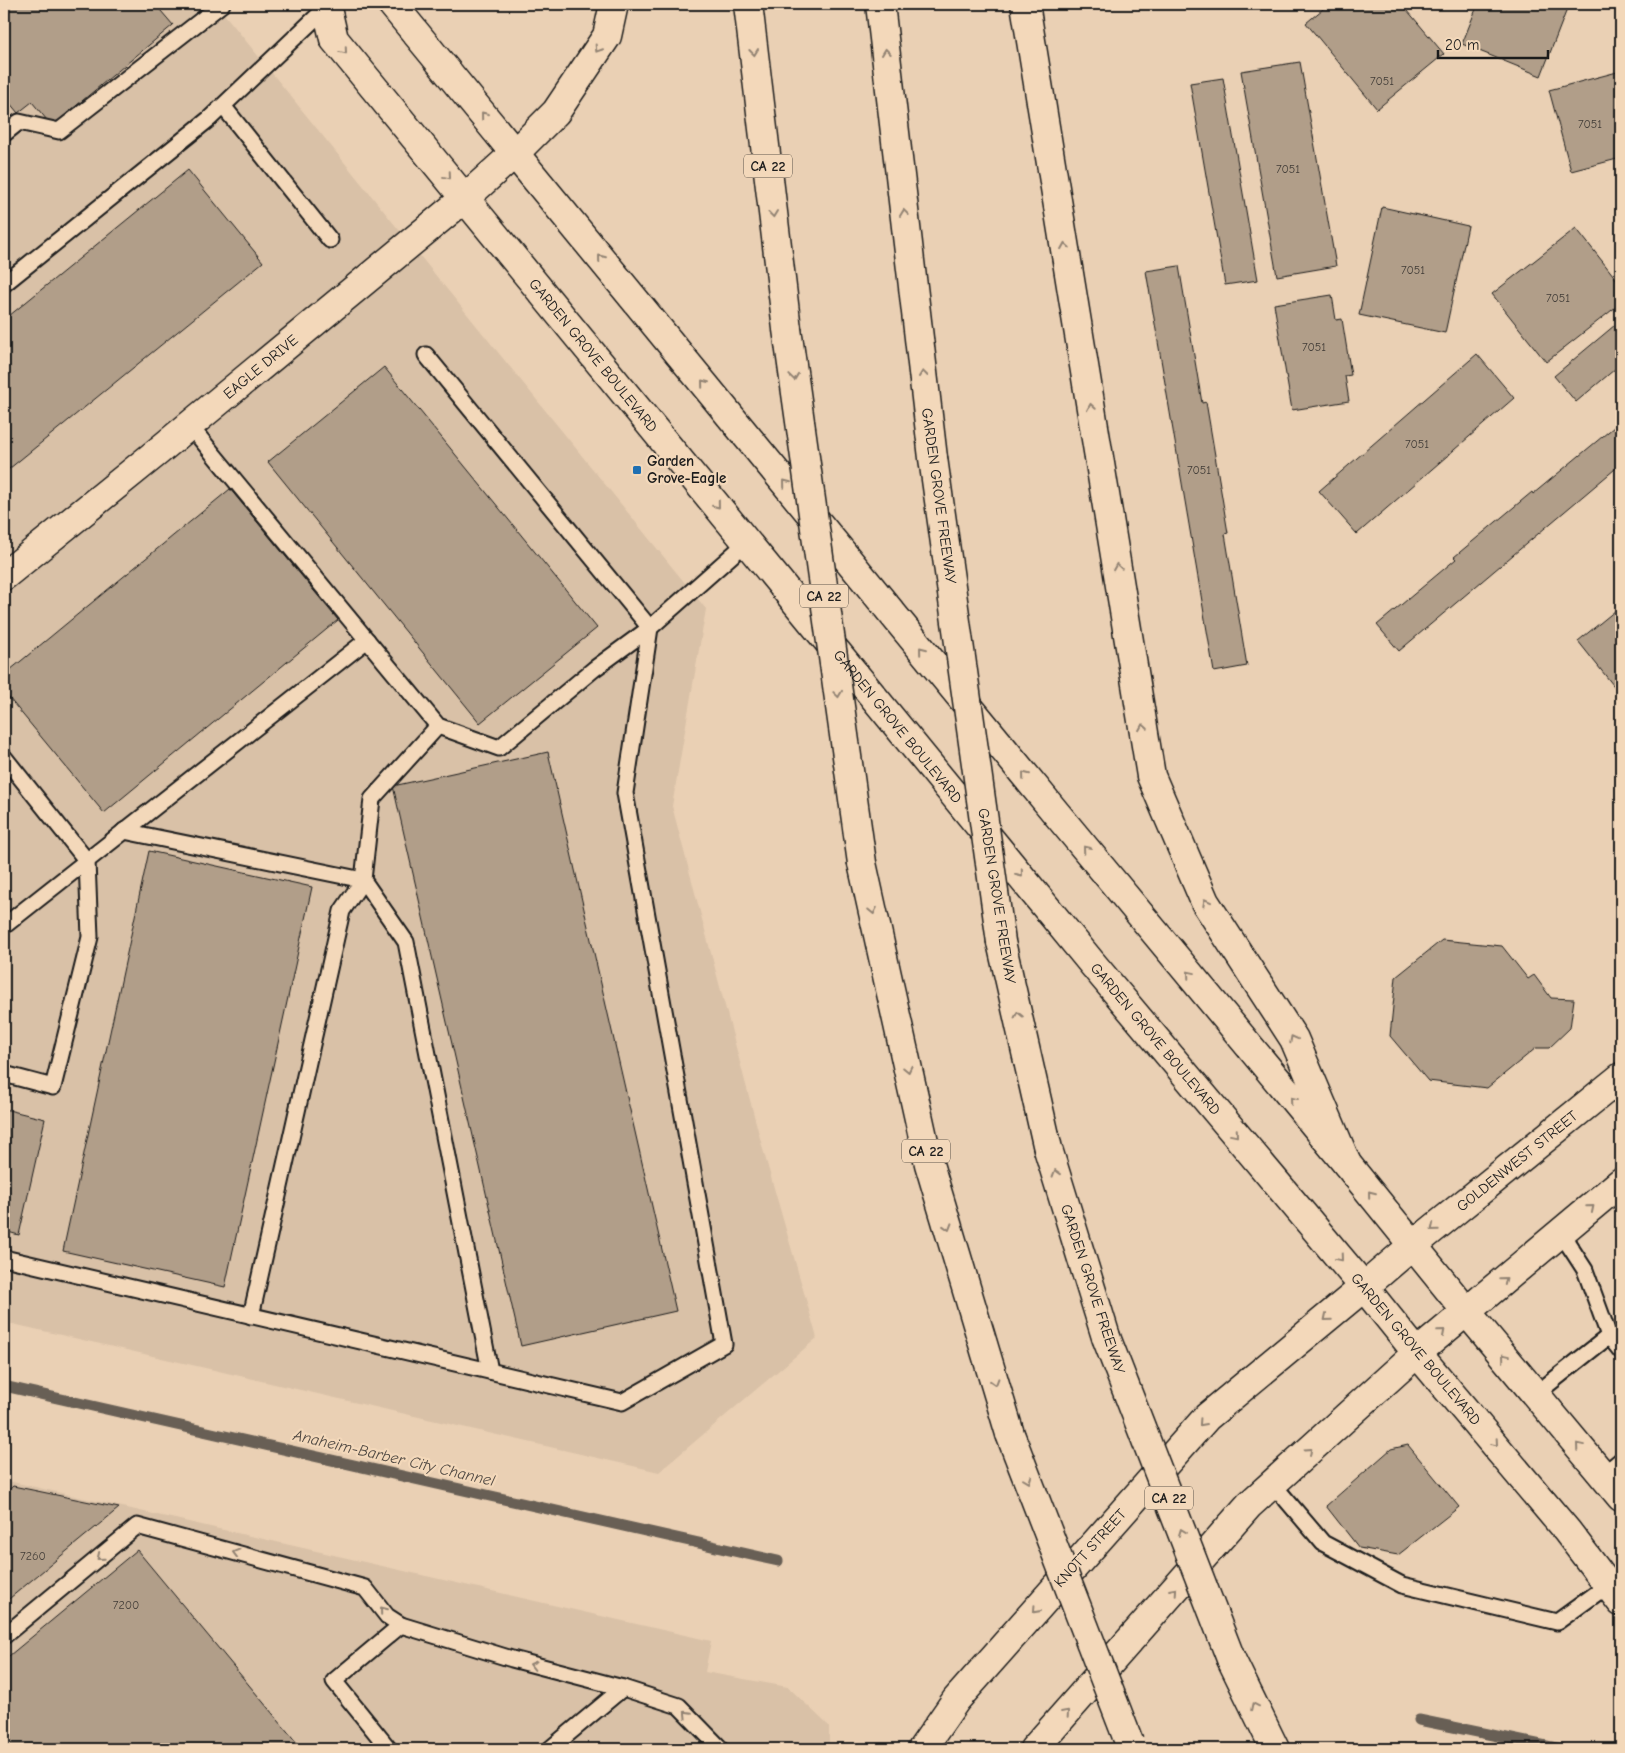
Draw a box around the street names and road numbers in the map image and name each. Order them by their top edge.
road number: CA 22 [744,154,792,178]
street label: GARDEN GROVE BOULEVARD [525,275,662,436]
street label: EAGLE DRIVE [219,331,301,403]
street label: GARDEN GROVE FREEWAY [918,407,960,585]
road number: CA 22 [800,584,848,608]
street label: GARDEN GROVE BOULEVARD [830,646,966,807]
street label: GARDEN GROVE FREEWAY [974,807,1020,985]
street label: GARDEN GROVE BOULEVARD [1087,959,1225,1119]
street label: GOLDENWEST STREET [1453,1107,1581,1215]
road number: CA 22 [902,1140,950,1162]
street label: GARDEN GROVE FREEWAY [1057,1202,1129,1376]
street label: GARDEN GROVE BOULEVARD [1347,1269,1485,1429]
road number: CA 22 [1145,1486,1193,1510]
street label: KNOTT STREET [1050,1505,1130,1591]

